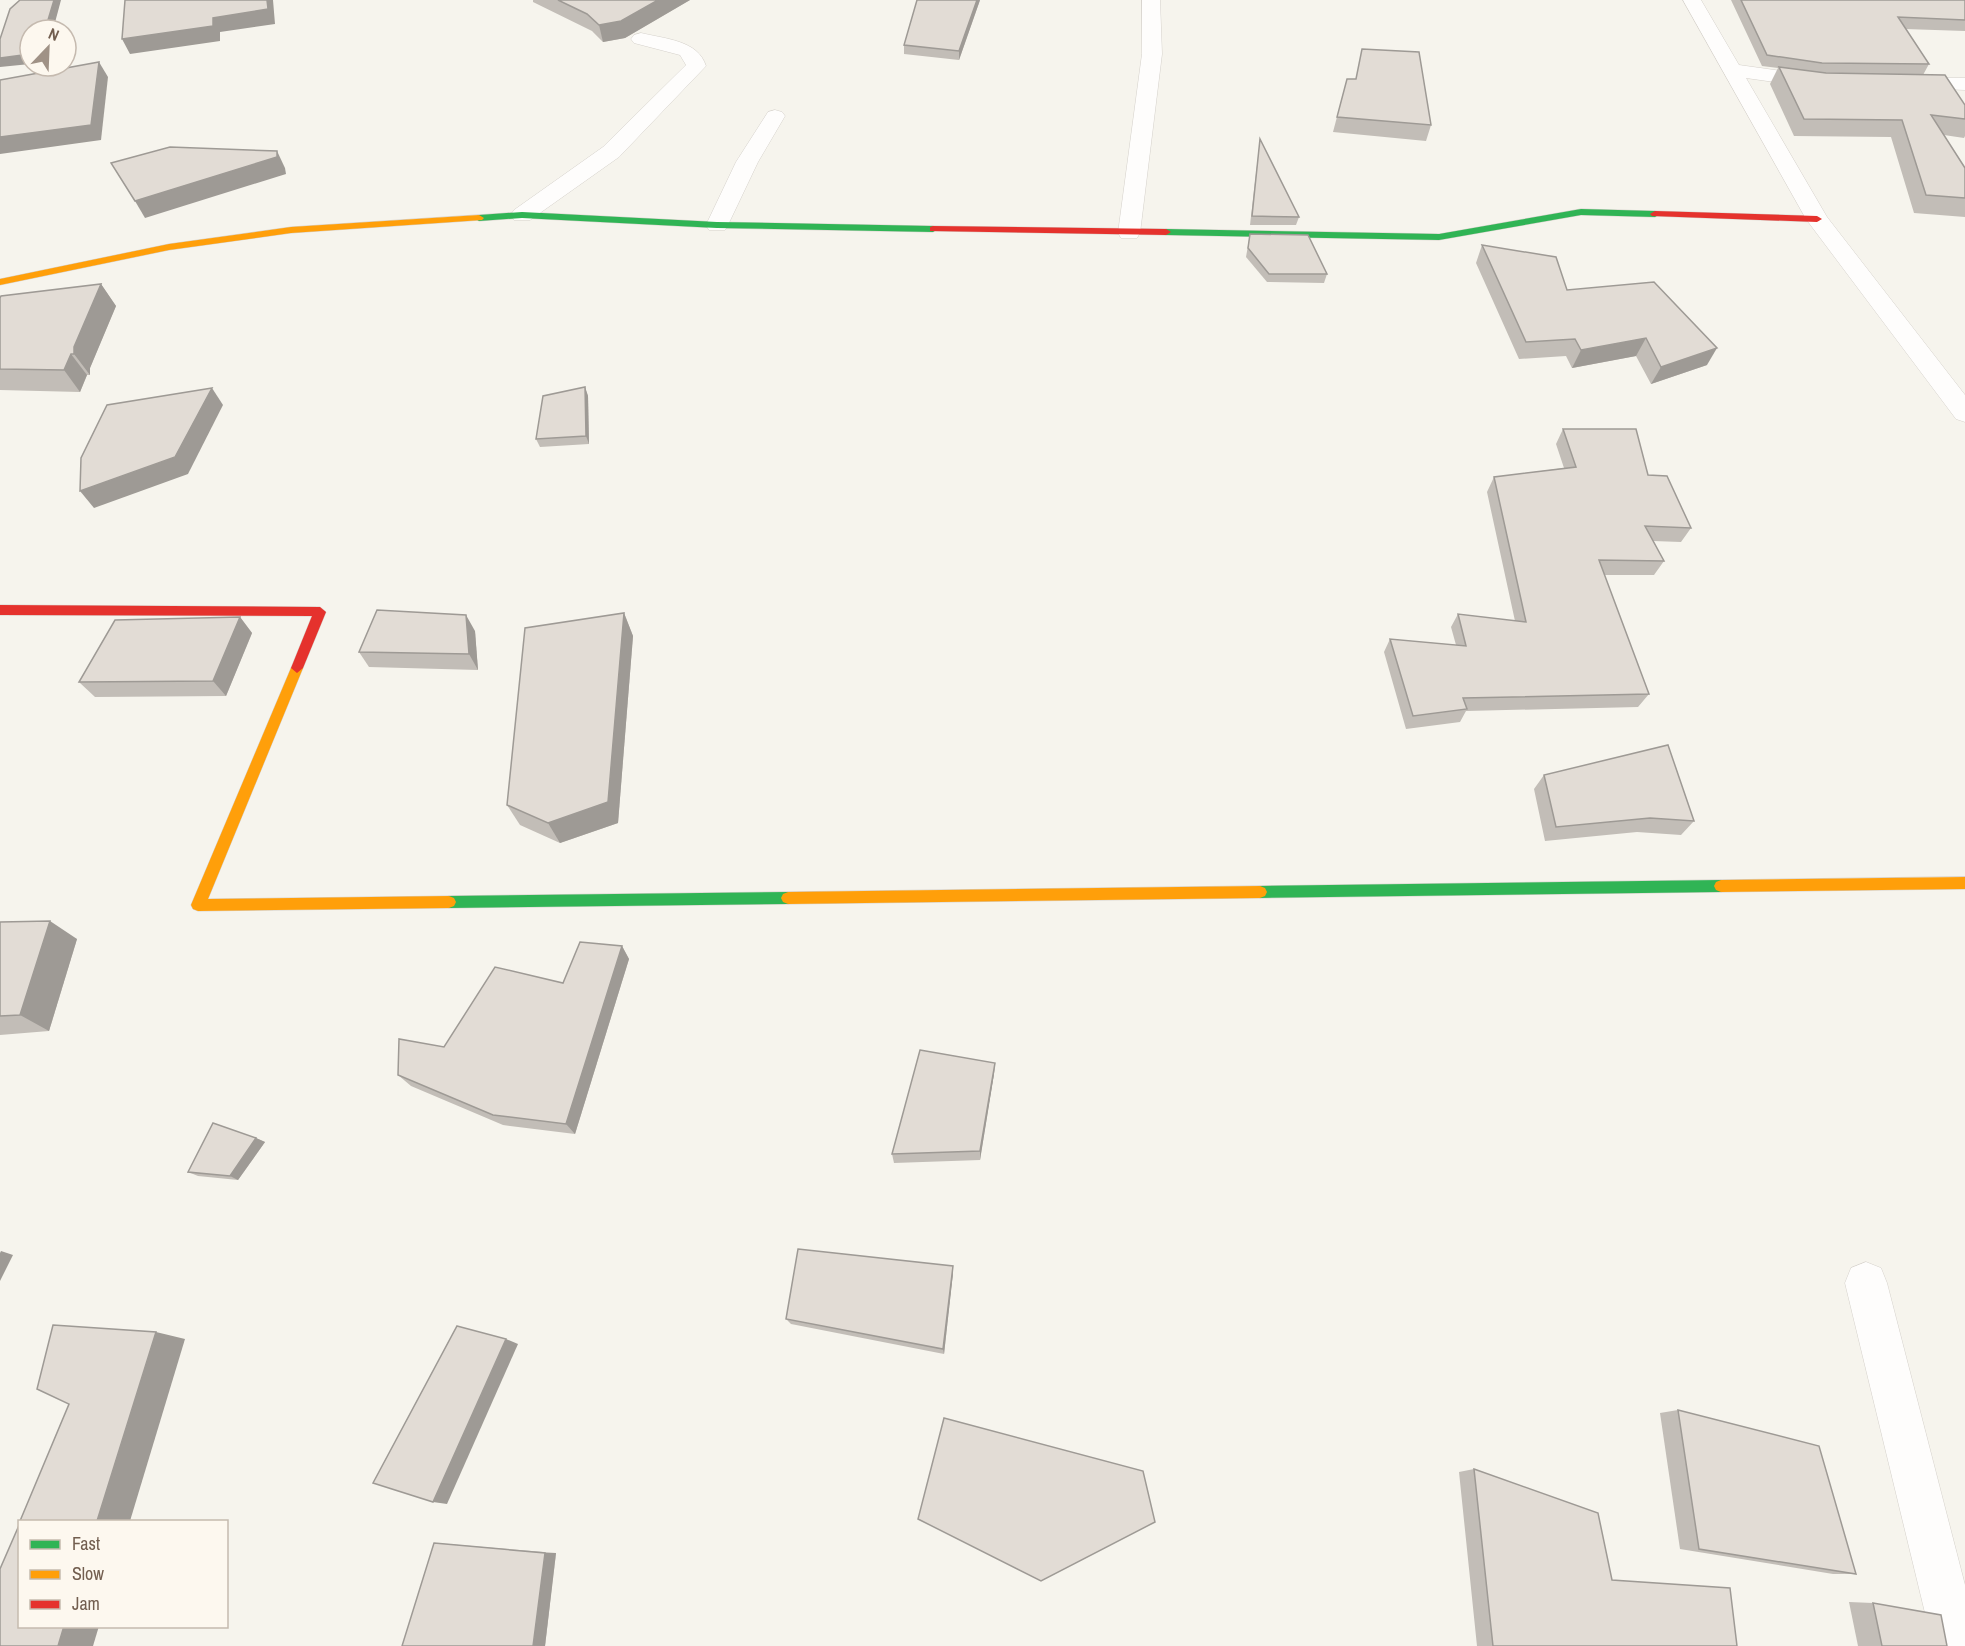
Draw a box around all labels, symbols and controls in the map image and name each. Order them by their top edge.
north arrow [18,18,78,78]
text: N [45,22,63,46]
legend [18,1520,228,1628]
text: Fast [72,1531,100,1556]
text: Slow [72,1561,104,1586]
text: Jam [72,1591,100,1616]

